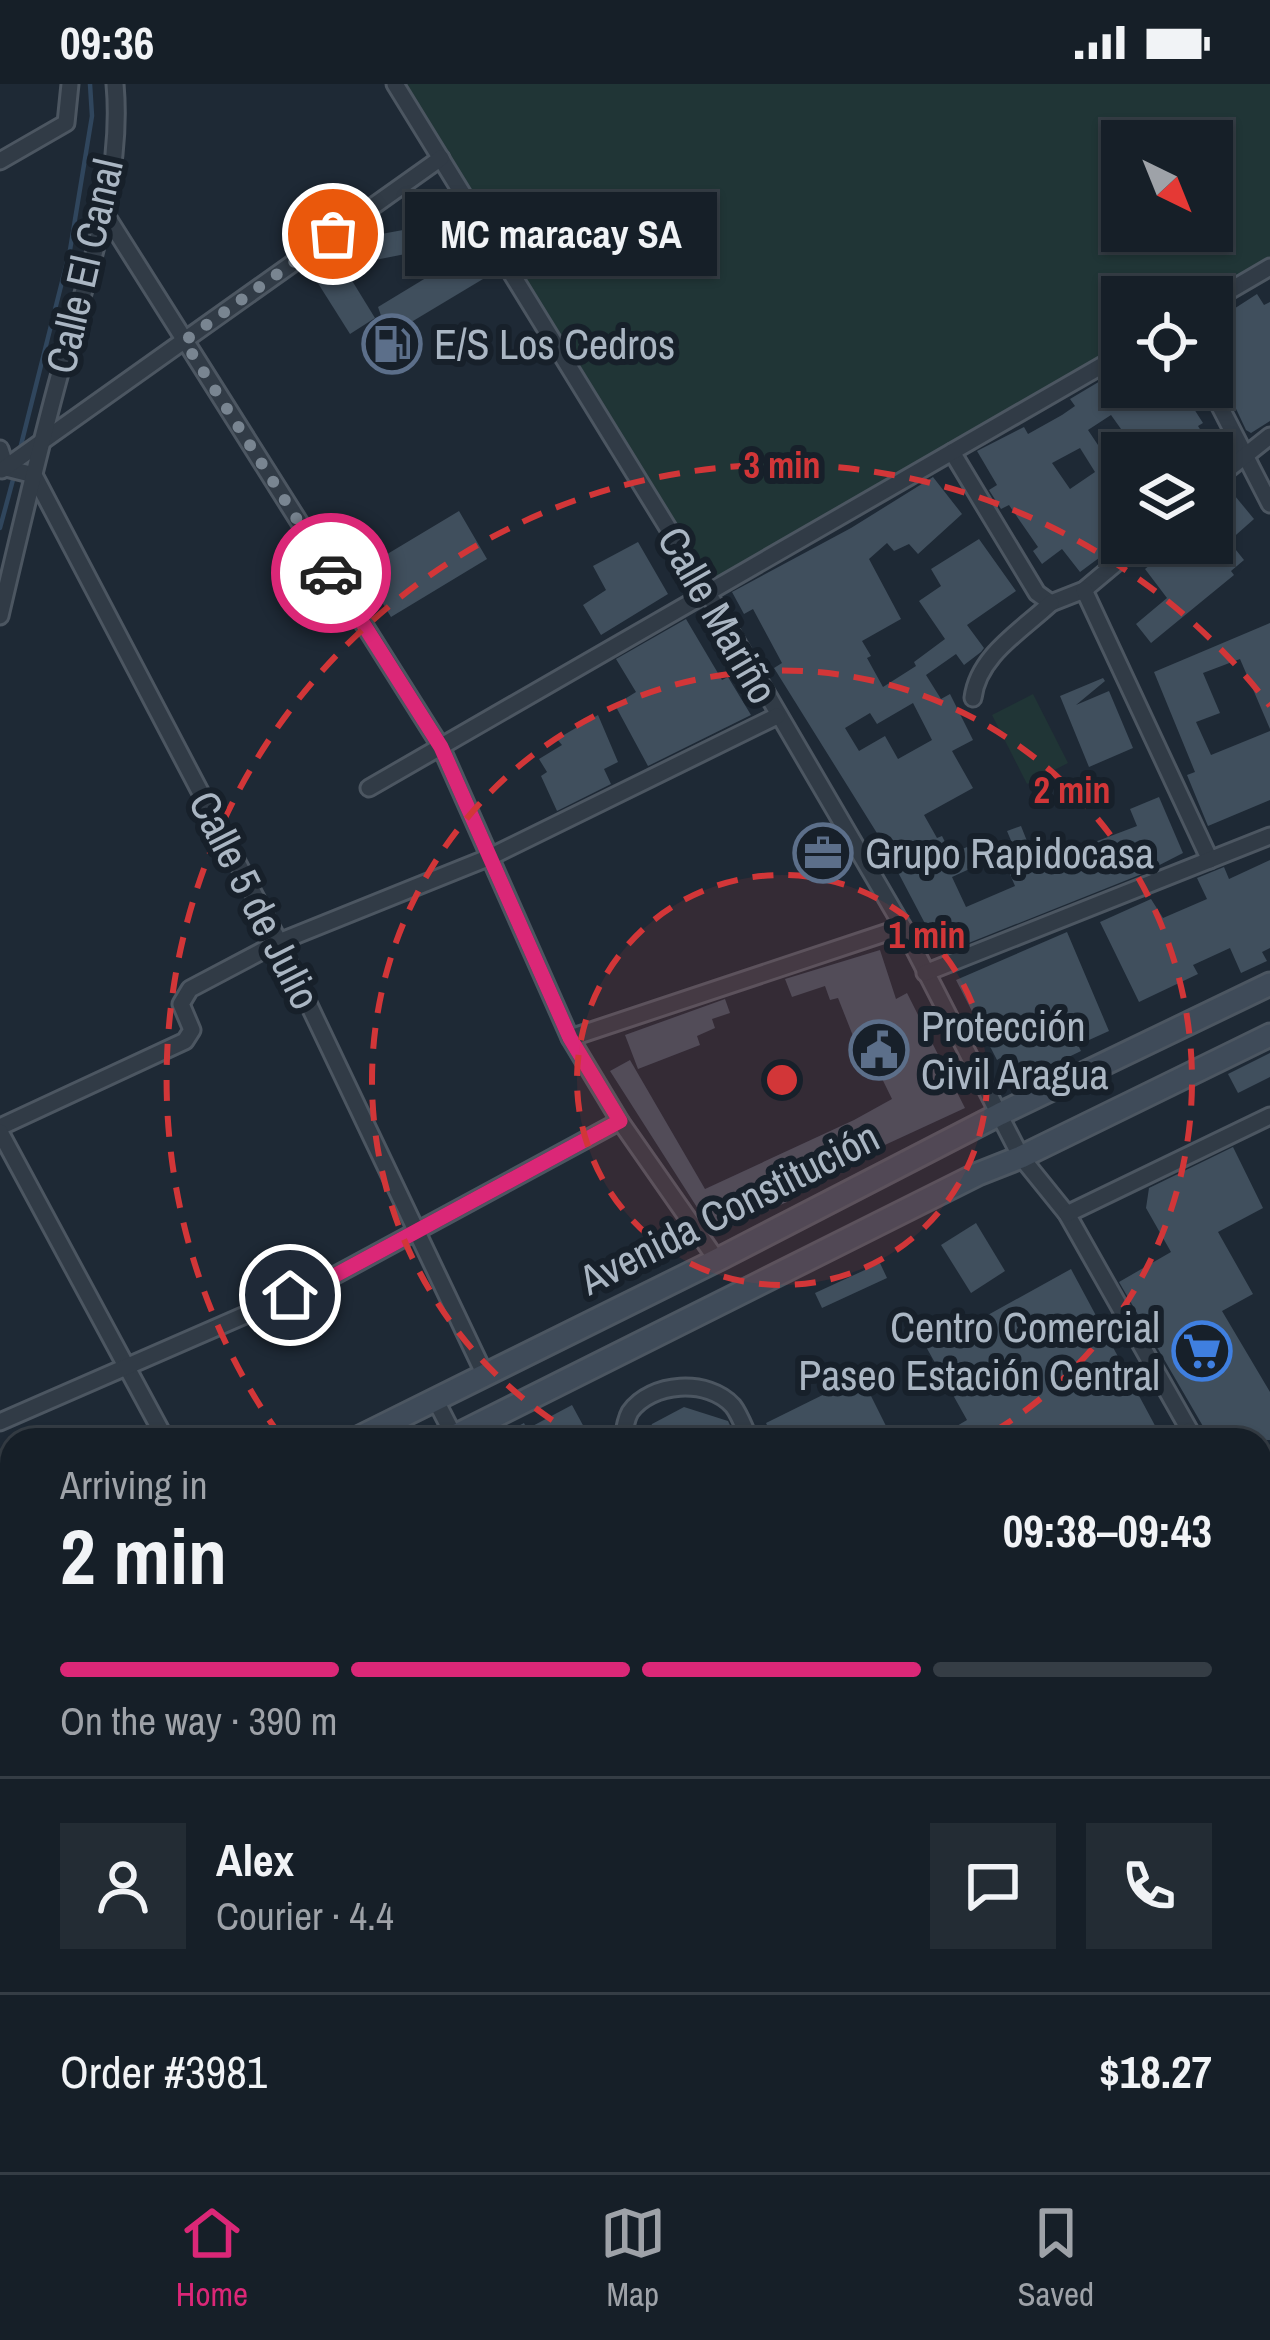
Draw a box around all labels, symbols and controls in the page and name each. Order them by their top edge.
text: 09:36 [60,12,154,73]
north arrow [1101,120,1233,252]
map controls [1101,120,1233,564]
street label: Calle El Canal [32,153,136,379]
pin [282,183,384,285]
callout: MC maracay SA [405,192,717,276]
icon: bag [300,201,366,267]
text: MC maracay SA [440,208,682,260]
button: locate [1101,276,1233,408]
fuel station icon: E/S Los Cedros [361,313,423,375]
place label: E/S Los Cedros [434,316,675,372]
button: layers [1101,432,1233,564]
text: 3 min [743,441,821,489]
courier [271,513,391,633]
street label: Calle Mariño [645,516,791,714]
icon: car [298,540,364,606]
text: 2 min [1033,766,1111,814]
street label: Calle 5 de Julio [176,782,334,1018]
office icon: Grupo Rapidocasa [792,822,854,884]
place label: Grupo Rapidocasa [865,825,1154,881]
text: 1 min [888,911,966,959]
place label: Protección Civil Aragua [921,998,1109,1102]
public building icon: Protección Civil Aragua [848,1019,910,1081]
centre of rings [761,1059,803,1101]
street label: Avenida Constitución [569,1108,888,1308]
pin [239,1244,341,1346]
icon: home [257,1262,323,1328]
place label: Centro Comercial Paseo Estación Central [798,1299,1160,1403]
supermarket icon: Centro Comercial Paseo Estación Central [1171,1320,1233,1382]
text: Arriving in [60,1459,208,1511]
text: 09:38–09:43 [1003,1500,1212,1561]
text: 2 min [60,1503,227,1608]
text: On the way · 390 m [60,1695,337,1747]
button: person [60,1823,186,1949]
button: chat [930,1823,1056,1949]
button: phone [1086,1823,1212,1949]
text: Alex [216,1829,294,1890]
text: Courier · 4.4 [216,1890,394,1942]
text: Order #3981 [60,2041,267,2102]
text: $18.27 [1099,2041,1212,2102]
tab: Home [176,2200,248,2316]
tab: Map [600,2200,666,2316]
tab: Saved [1017,2200,1094,2316]

